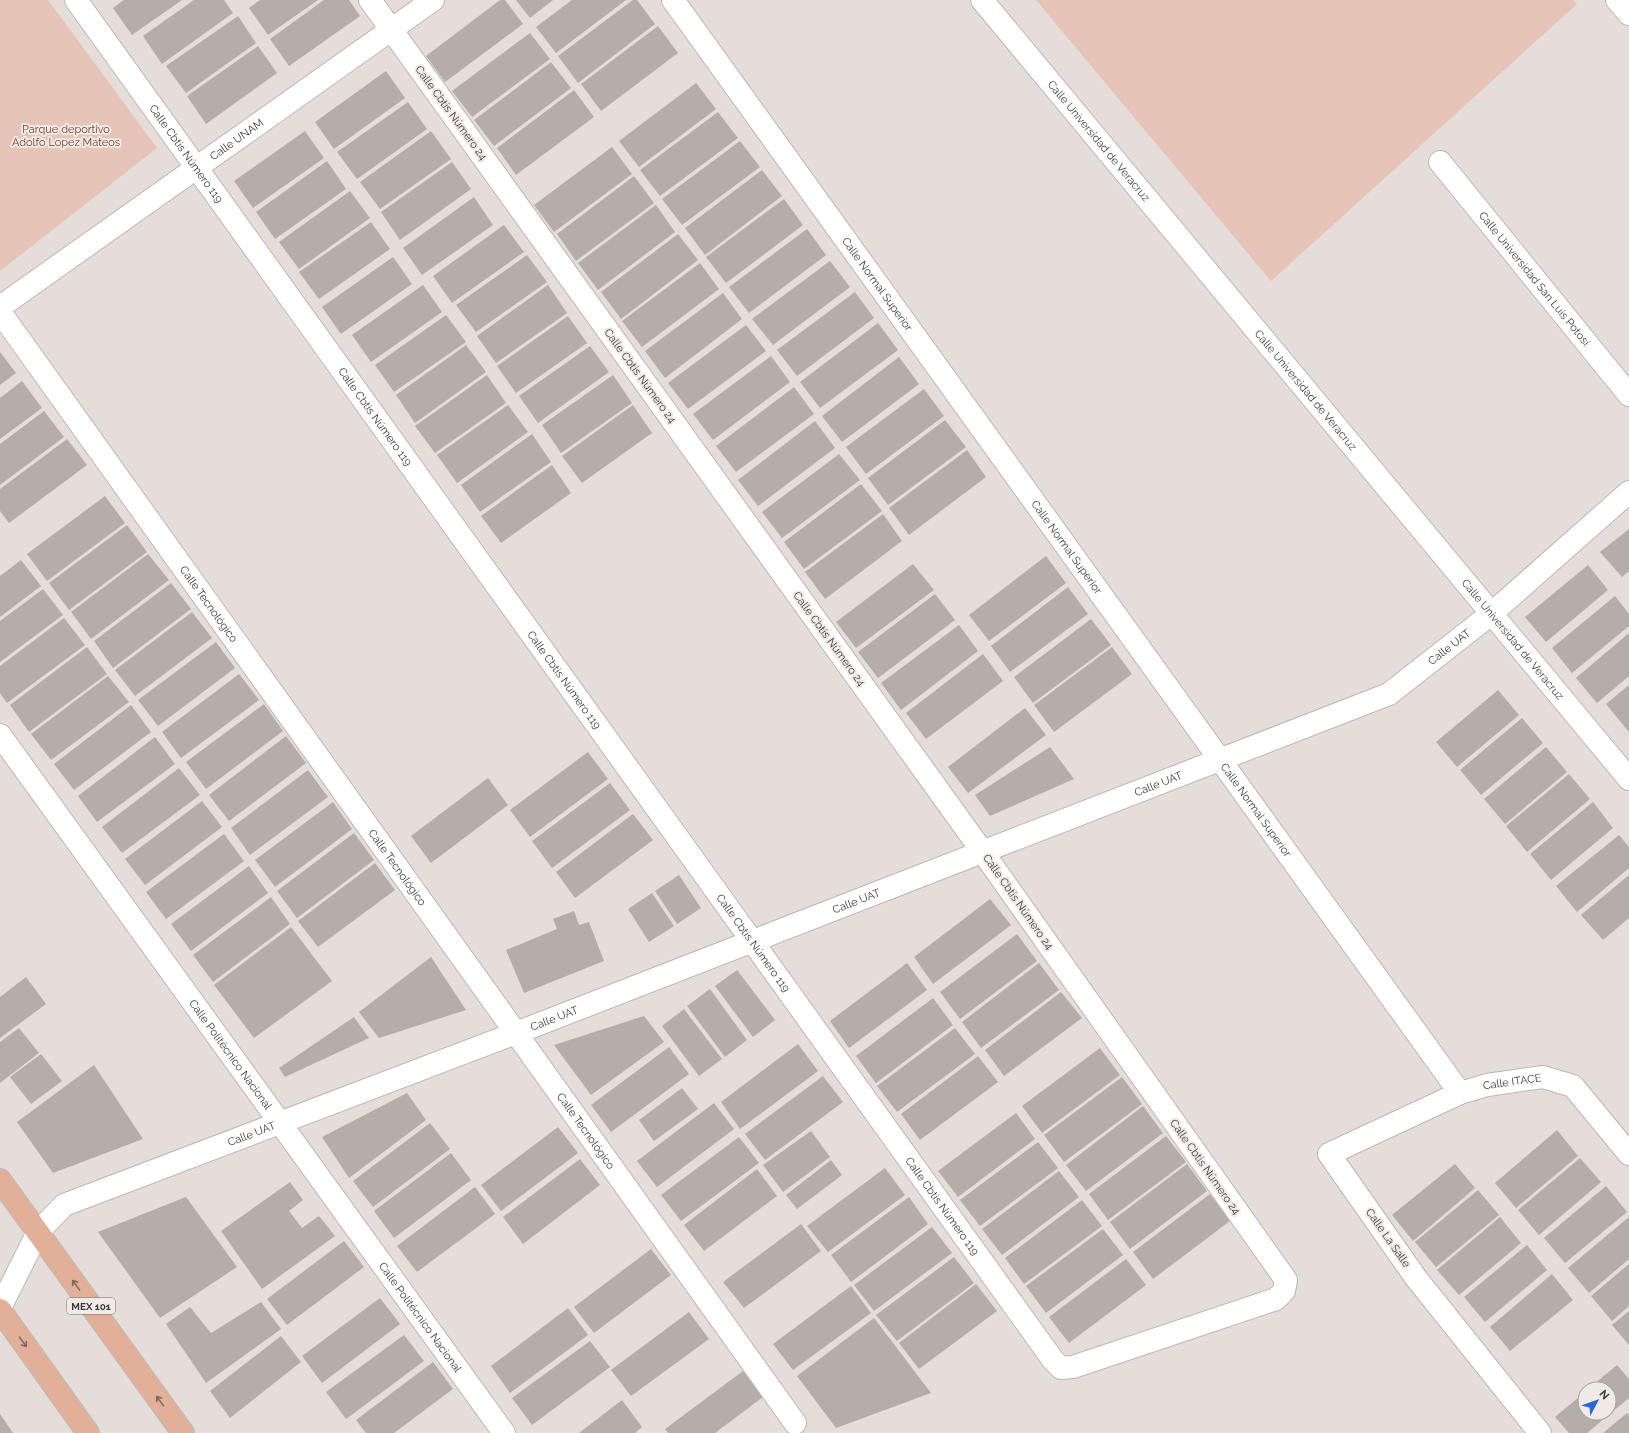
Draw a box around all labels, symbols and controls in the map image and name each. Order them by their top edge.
street label: Calle Cbtis Número 24 [412,63,490,163]
street label: Calle Universidad de Veracruz [1045,78,1153,204]
street label: Calle Cbtis Número 119 [147,102,226,205]
street label: Calle UNAM [207,116,266,163]
park label: Parque deportivo Adolfo Lopez Mateos [12,123,120,149]
street label: Calle Universidad San Luis Potosí [1476,209,1593,349]
street label: Calle Normal Superior [839,235,916,334]
street label: Calle Cbtis Número 24 [601,326,679,426]
street label: Calle Universidad de Veracruz [1252,327,1360,453]
street label: Calle Cbtis Número 119 [336,365,415,468]
street label: Calle Normal Superior [1029,498,1105,596]
street label: Calle Tecnológico [177,563,241,645]
street label: Calle Universidad de Veracruz [1459,576,1567,703]
street label: Calle Cbtis Número 24 [790,589,868,689]
street label: Calle UAT [1425,626,1473,667]
street label: Calle Cbtis Número 119 [525,628,604,731]
street label: Calle Normal Superior [1218,760,1294,859]
street label: Calle UAT [1132,768,1184,799]
street label: Calle Tecnológico [366,827,429,909]
street label: Calle Cbtis Número 24 [980,852,1056,952]
street label: Calle UAT [830,886,882,916]
street label: Calle Cbtis Número 119 [714,891,793,995]
street label: Calle Politécnico Nacional [187,997,275,1112]
street label: Calle UAT [528,1003,580,1033]
street label: Calle ITACE [1481,1071,1542,1092]
street label: Calle Tecnológico [554,1090,618,1172]
street label: Calle Cbtis Número 24 [1167,1117,1243,1217]
street label: Calle UAT [226,1119,277,1149]
street label: Calle Cbtis Número 119 [903,1154,982,1258]
street label: Calle La Salle [1363,1206,1413,1270]
street label: Calle Politécnico Nacional [376,1260,464,1375]
one-way arrow [72,1279,80,1290]
road number: MEX 101 [67,1298,115,1314]
one-way arrow [19,1336,27,1347]
north arrow [1577,1381,1617,1421]
text: N [1597,1387,1612,1402]
one-way arrow [156,1396,164,1407]

